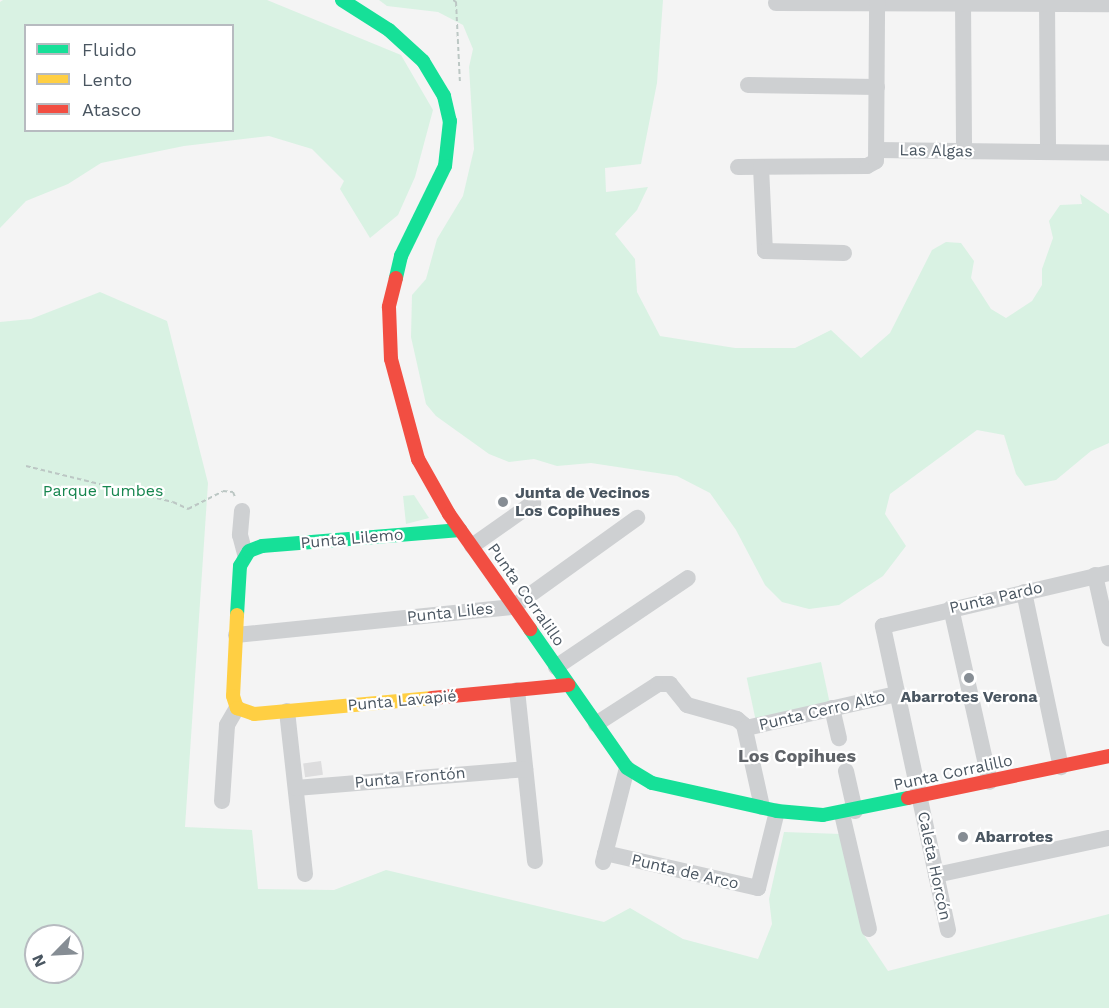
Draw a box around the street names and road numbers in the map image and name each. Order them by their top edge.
street label: Las Algas [899,141,973,161]
street label: Punta Lilemo [300,525,404,553]
street label: Punta Corralillo [483,540,569,650]
street label: Punta Pardo [947,578,1045,618]
street label: Punta Liles [406,599,494,627]
street label: Punta Lavapié [347,687,457,715]
street label: Punta Cerro Alto [756,687,888,735]
street label: Punta Corralillo [892,751,1014,795]
street label: Punta Frontón [354,764,466,792]
street label: Caleta Horcón [913,810,955,922]
street label: Punta de Arco [629,850,741,894]

